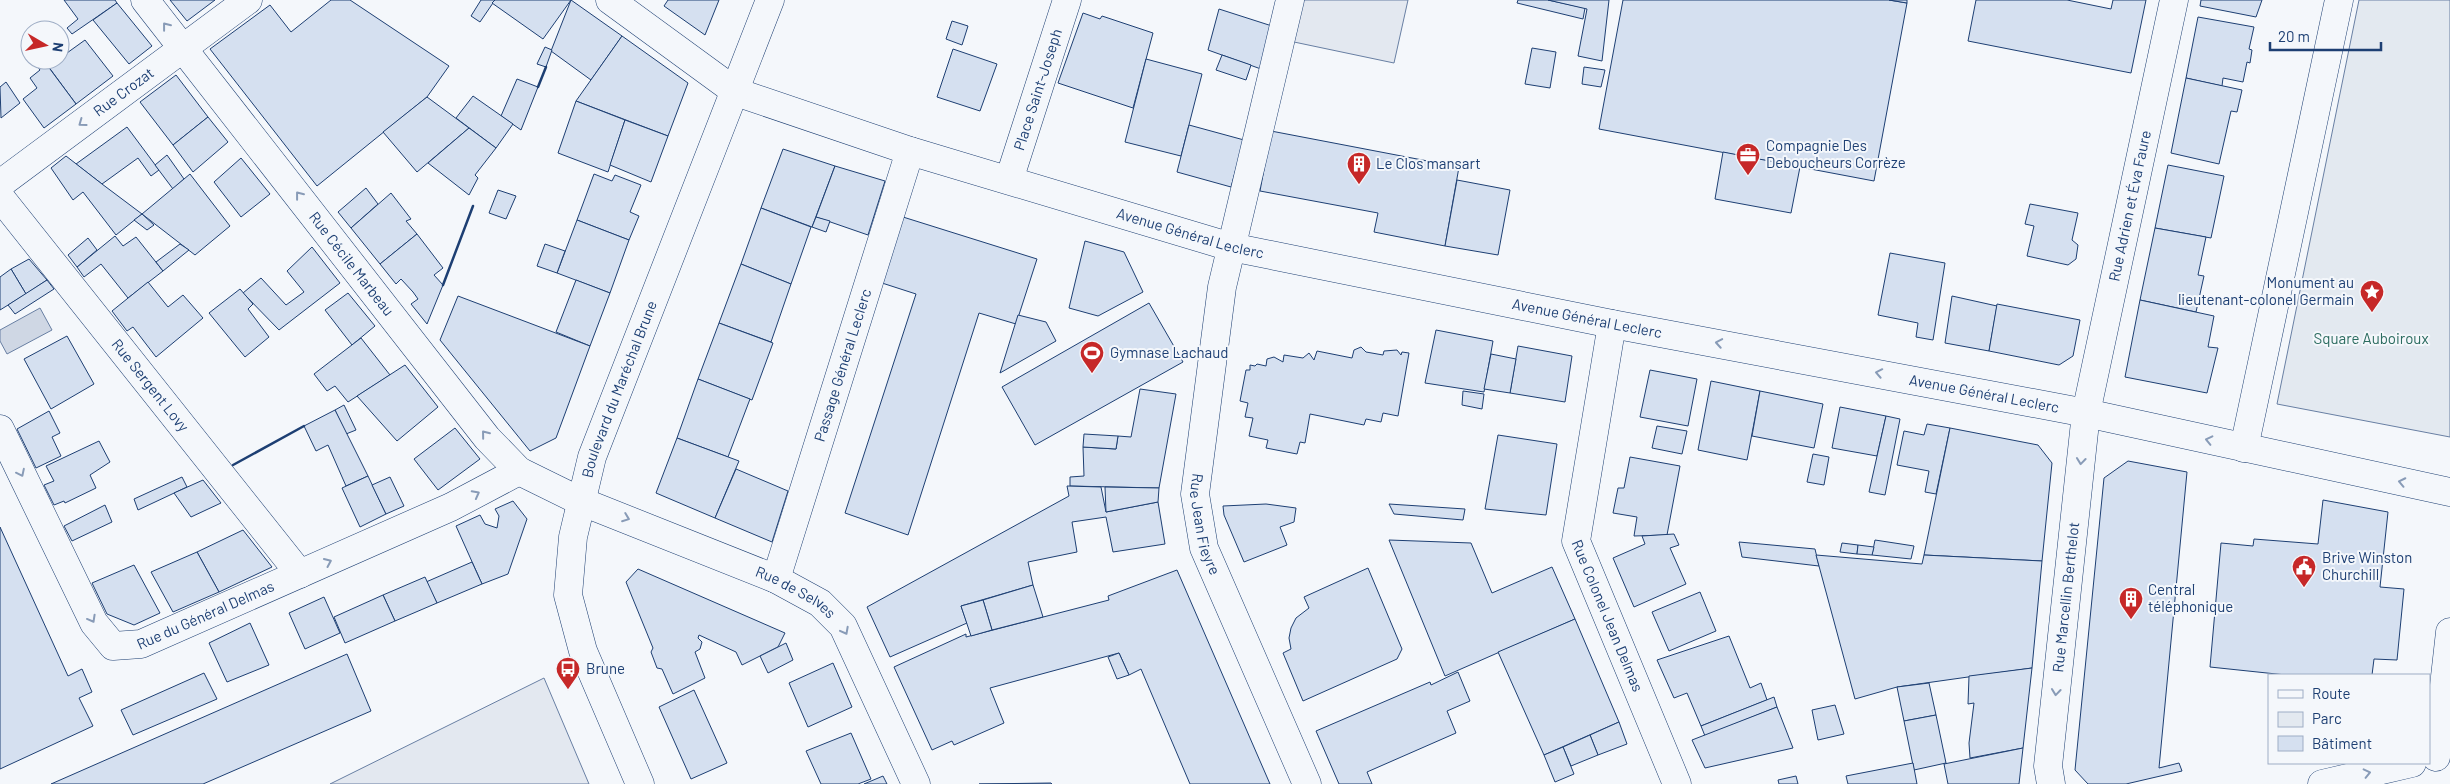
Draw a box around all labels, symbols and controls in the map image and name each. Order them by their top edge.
north arrow [20,20,70,70]
scale bar [2270,20,2381,52]
one-way arrow [163,23,171,32]
street label: Place Saint-Joseph [1009,26,1065,152]
text: 20 m [2278,27,2310,45]
text: N [49,41,67,53]
street label: Rue Crozat [89,63,157,120]
one-way arrow [79,118,88,126]
street label: Rue Adrien et Éva Faure [2104,129,2154,283]
place label: Compagnie Des Deboucheurs Corrèze [1766,136,1906,171]
office icon: Compagnie Des Deboucheurs Corrèze [1735,142,1761,176]
building icon: Le Clos mansart [1346,151,1372,185]
place label: Le Clos mansart [1376,154,1481,172]
one-way arrow [295,192,304,201]
street label: Avenue Général Leclerc [1115,203,1266,262]
street label: Rue Cécile Marbeau [306,208,398,319]
place label: Monument au lieutenant-colonel Germain [2178,273,2354,308]
place icon: Monument au lieutenant-colonel Germain [2359,279,2385,313]
street label: Passage Général Leclerc [810,286,874,444]
street label: Avenue Général Leclerc [1511,294,1664,341]
street label: Boulevard du Maréchal Brune [577,298,660,479]
park label: Square Auboiroux [2313,329,2429,347]
street label: Rue Sergent Lovy [109,335,193,435]
one-way arrow [1714,339,1723,349]
sports icon: Gymnase Lachaud [1079,340,1105,374]
place label: Gymnase Lachaud [1110,343,1228,361]
one-way arrow [1874,369,1883,379]
street label: Avenue Général Leclerc [1908,370,2061,416]
one-way arrow [482,431,490,440]
one-way arrow [2205,435,2214,446]
one-way arrow [2076,457,2087,465]
one-way arrow [15,467,25,476]
street label: Rue Jean Fieyre [1187,472,1225,577]
one-way arrow [2398,477,2407,488]
one-way arrow [471,490,480,500]
one-way arrow [621,512,630,522]
street label: Rue Marcellin Berthelot [2048,521,2082,673]
street label: Rue Colonel Jean Delmas [1568,537,1648,694]
place label: Brive Winston Churchill [2322,548,2412,583]
public building icon: Brive Winston Churchill [2291,554,2317,588]
one-way arrow [323,557,332,568]
street label: Rue de Selves [753,562,840,621]
street label: Rue du Général Delmas [134,576,277,653]
place label: Central téléphonique [2148,580,2233,615]
building icon: Central téléphonique [2118,586,2144,620]
one-way arrow [86,613,96,622]
one-way arrow [839,625,849,634]
bus stop icon: Brune [555,656,581,690]
place label: Brune [586,659,625,677]
legend [2268,674,2430,764]
text: Route [2312,684,2351,702]
one-way arrow [2051,688,2062,696]
text: Parc [2312,709,2342,727]
text: Bâtiment [2312,734,2372,752]
one-way arrow [2363,768,2372,779]

